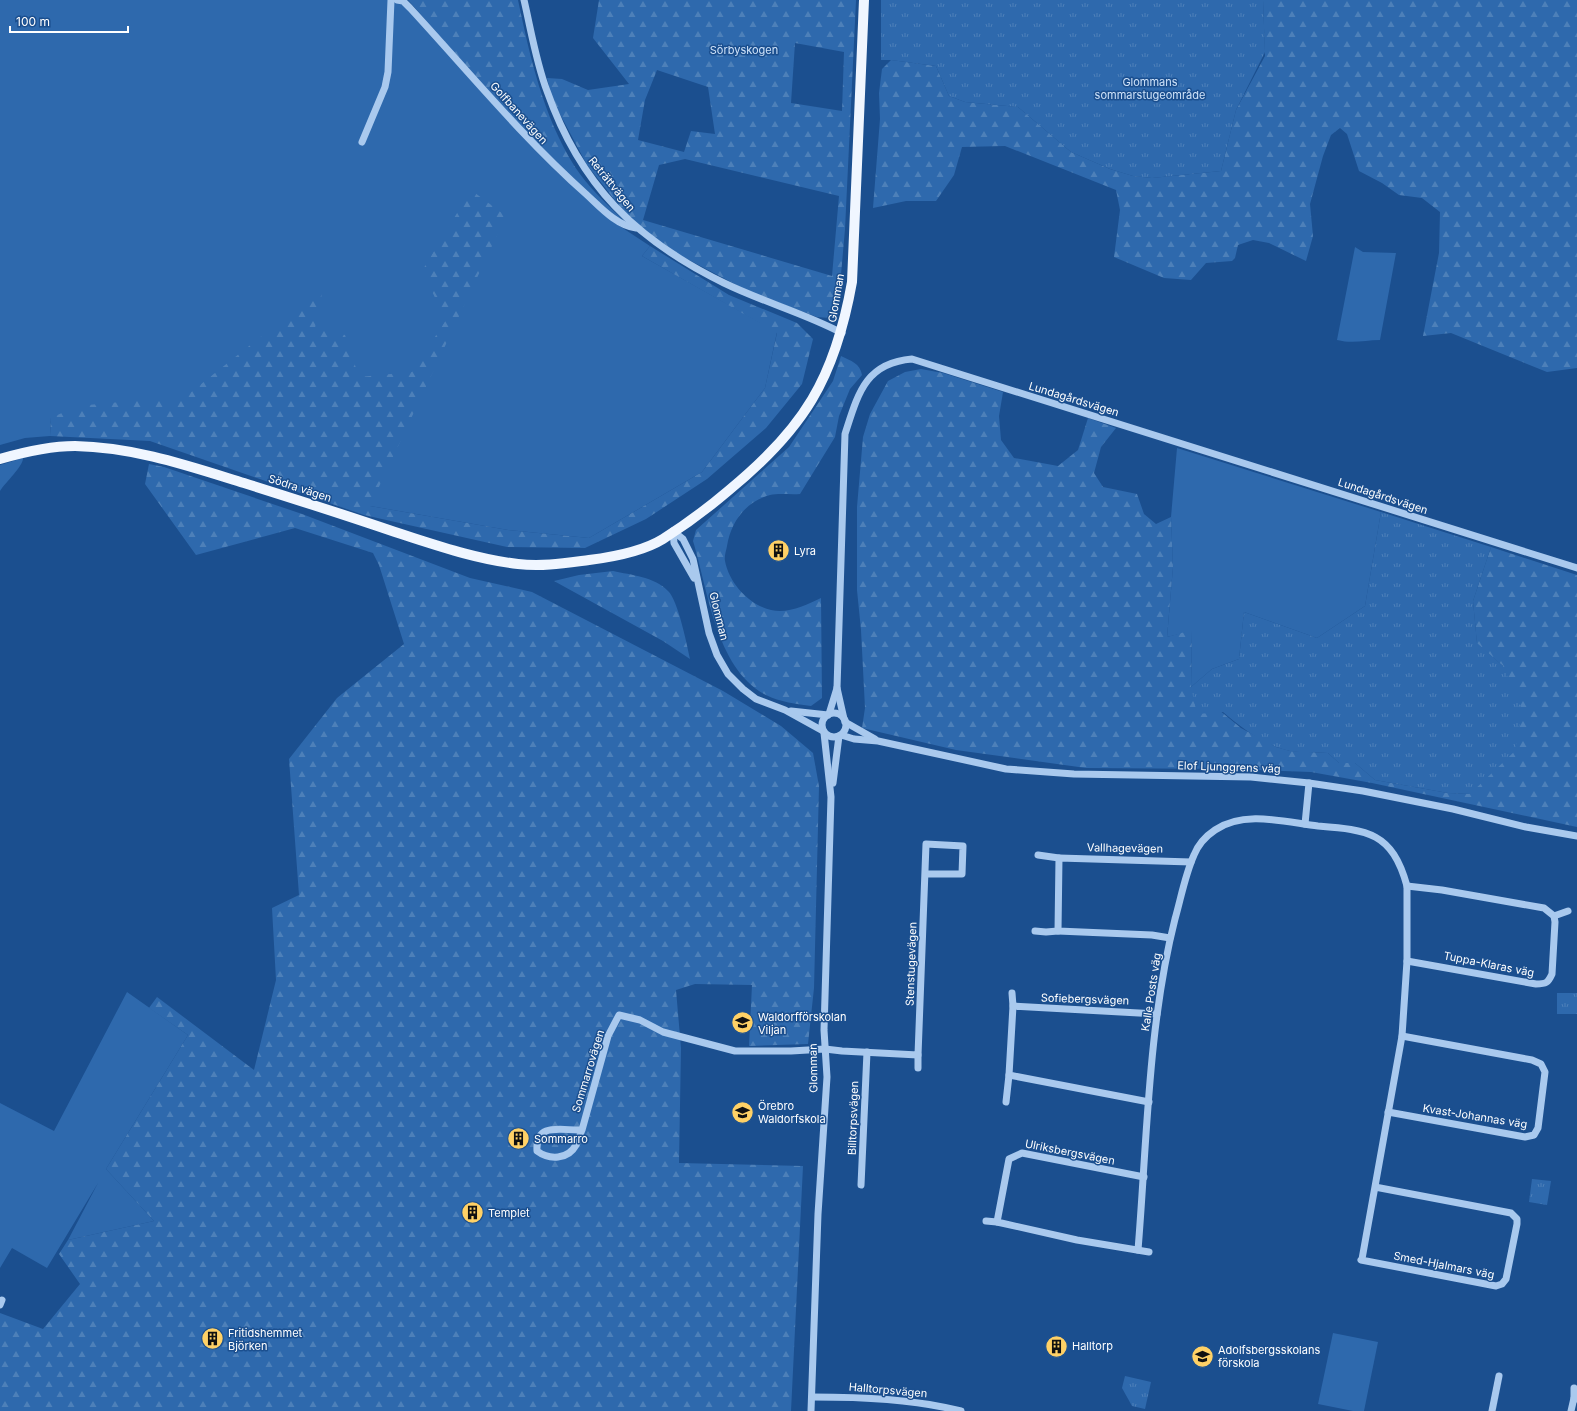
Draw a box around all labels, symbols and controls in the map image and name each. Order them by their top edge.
scale bar [10,8,128,34]
text: 100 m [16,14,50,29]
park label: Sörbyskogen [710,43,778,57]
park label: Glommans sommarstugeområde [1095,75,1205,102]
street label: Golfbanevägen [487,79,551,147]
street label: Reträttvägen [586,154,638,214]
street label: Glomman [825,272,847,324]
street label: Lundagårdsvägen [1027,379,1121,419]
street label: Södra vägen [267,471,333,505]
street label: Lundagårdsvägen [1336,475,1430,517]
building icon: Lyra [766,538,792,564]
place label: Lyra [794,544,816,558]
street label: Glomman [706,590,732,642]
street label: Elof Ljunggrens väg [1177,758,1281,776]
street label: Vallhagevägen [1087,840,1163,856]
street label: Stenstugevägen [903,922,919,1006]
street label: Tuppa-Klaras väg [1442,948,1536,980]
street label: Kalle Posts väg [1138,952,1164,1032]
street label: Sofiebergsvägen [1041,990,1129,1008]
school or university icon: Waldorfförskolan Viljan [729,1010,755,1036]
place label: Waldorfförskolan Viljan [758,1010,846,1037]
street label: Sommarrovägen [569,1028,607,1114]
street label: Glomman [806,1043,820,1093]
street label: Billtorpsvägen [845,1081,861,1155]
school or university icon: Örebro Waldorfskola [729,1099,755,1125]
place label: Örebro Waldorfskola [758,1099,826,1126]
street label: Kvast-Johannas väg [1422,1101,1528,1131]
building icon: Sommarro [505,1126,531,1152]
place label: Sommarro [534,1132,588,1146]
street label: Ulriksbergsvägen [1024,1136,1116,1168]
building icon: Templet [460,1200,486,1226]
place label: Templet [488,1206,530,1220]
street label: Smed-Hjalmars väg [1392,1248,1496,1282]
building icon: Fritidshemmet Björken [200,1326,226,1352]
place label: Fritidshemmet Björken [228,1326,303,1353]
building icon: Halltorp [1044,1333,1070,1359]
place label: Halltorp [1072,1339,1113,1353]
school or university icon: Adolfsbergsskolans förskola [1189,1343,1215,1369]
place label: Adolfsbergsskolans förskola [1218,1343,1320,1370]
street label: Halltorpsvägen [848,1380,928,1400]

